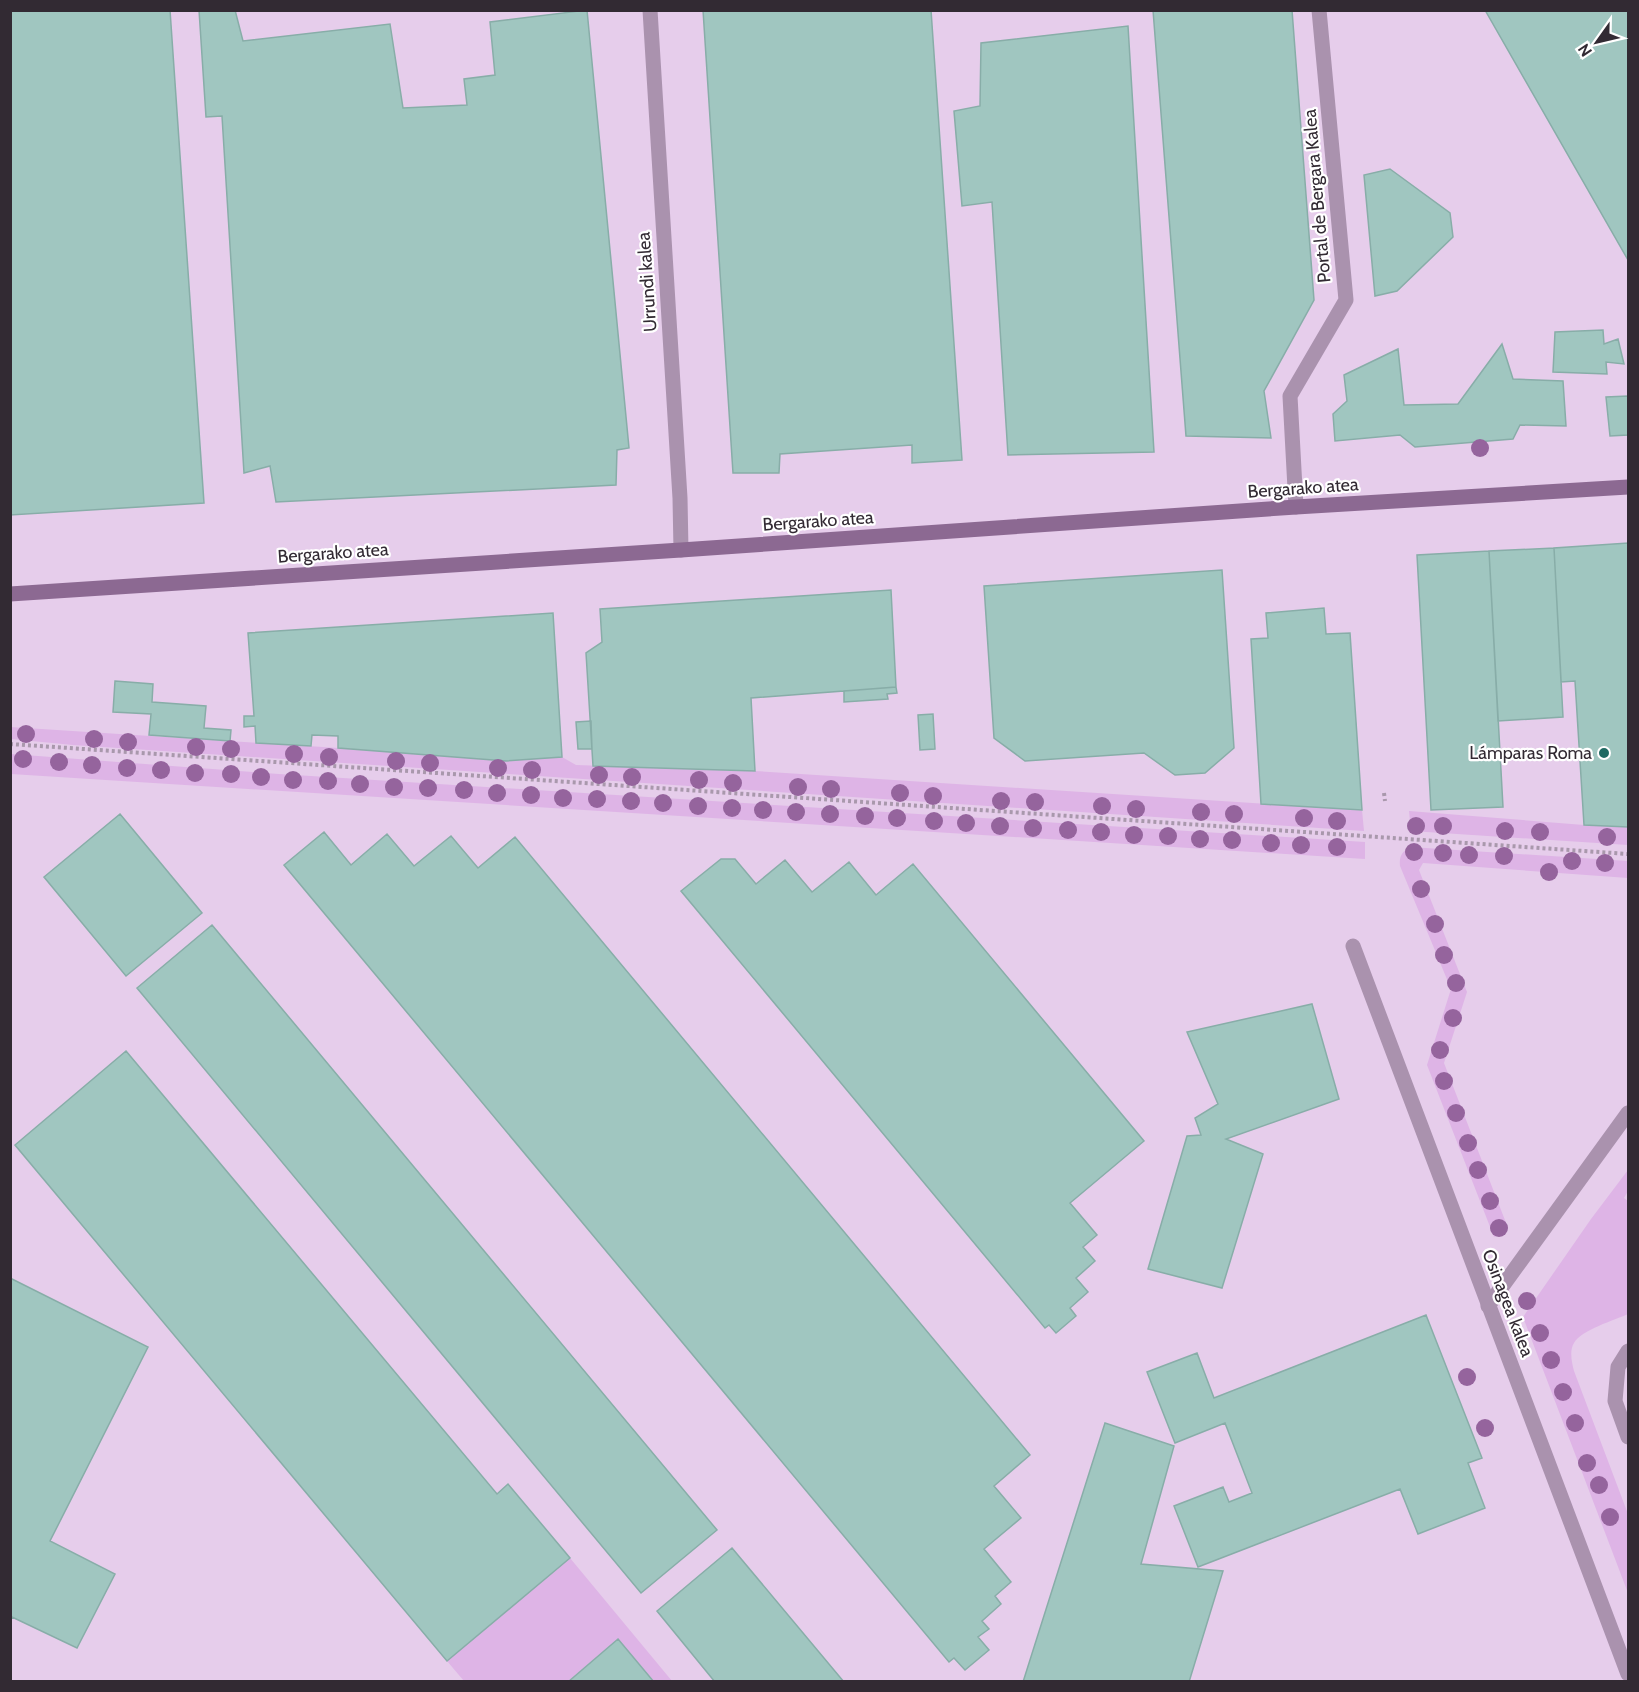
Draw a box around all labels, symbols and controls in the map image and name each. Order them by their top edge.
north arrow [1567,12,1627,72]
text: N [1574,40,1596,60]
street label: Portal de Bergara Kalea [1298,108,1336,284]
street label: Urrundi kalea [633,231,661,333]
street label: Bergarako atea [1247,473,1360,503]
street label: Bergarako atea [762,506,875,536]
street label: Bergarako atea [277,538,390,568]
place label: Lámparas Roma [1469,742,1592,764]
marker: Lámparas Roma [1597,746,1611,760]
street label: Osinagea kalea [1477,1246,1539,1360]

